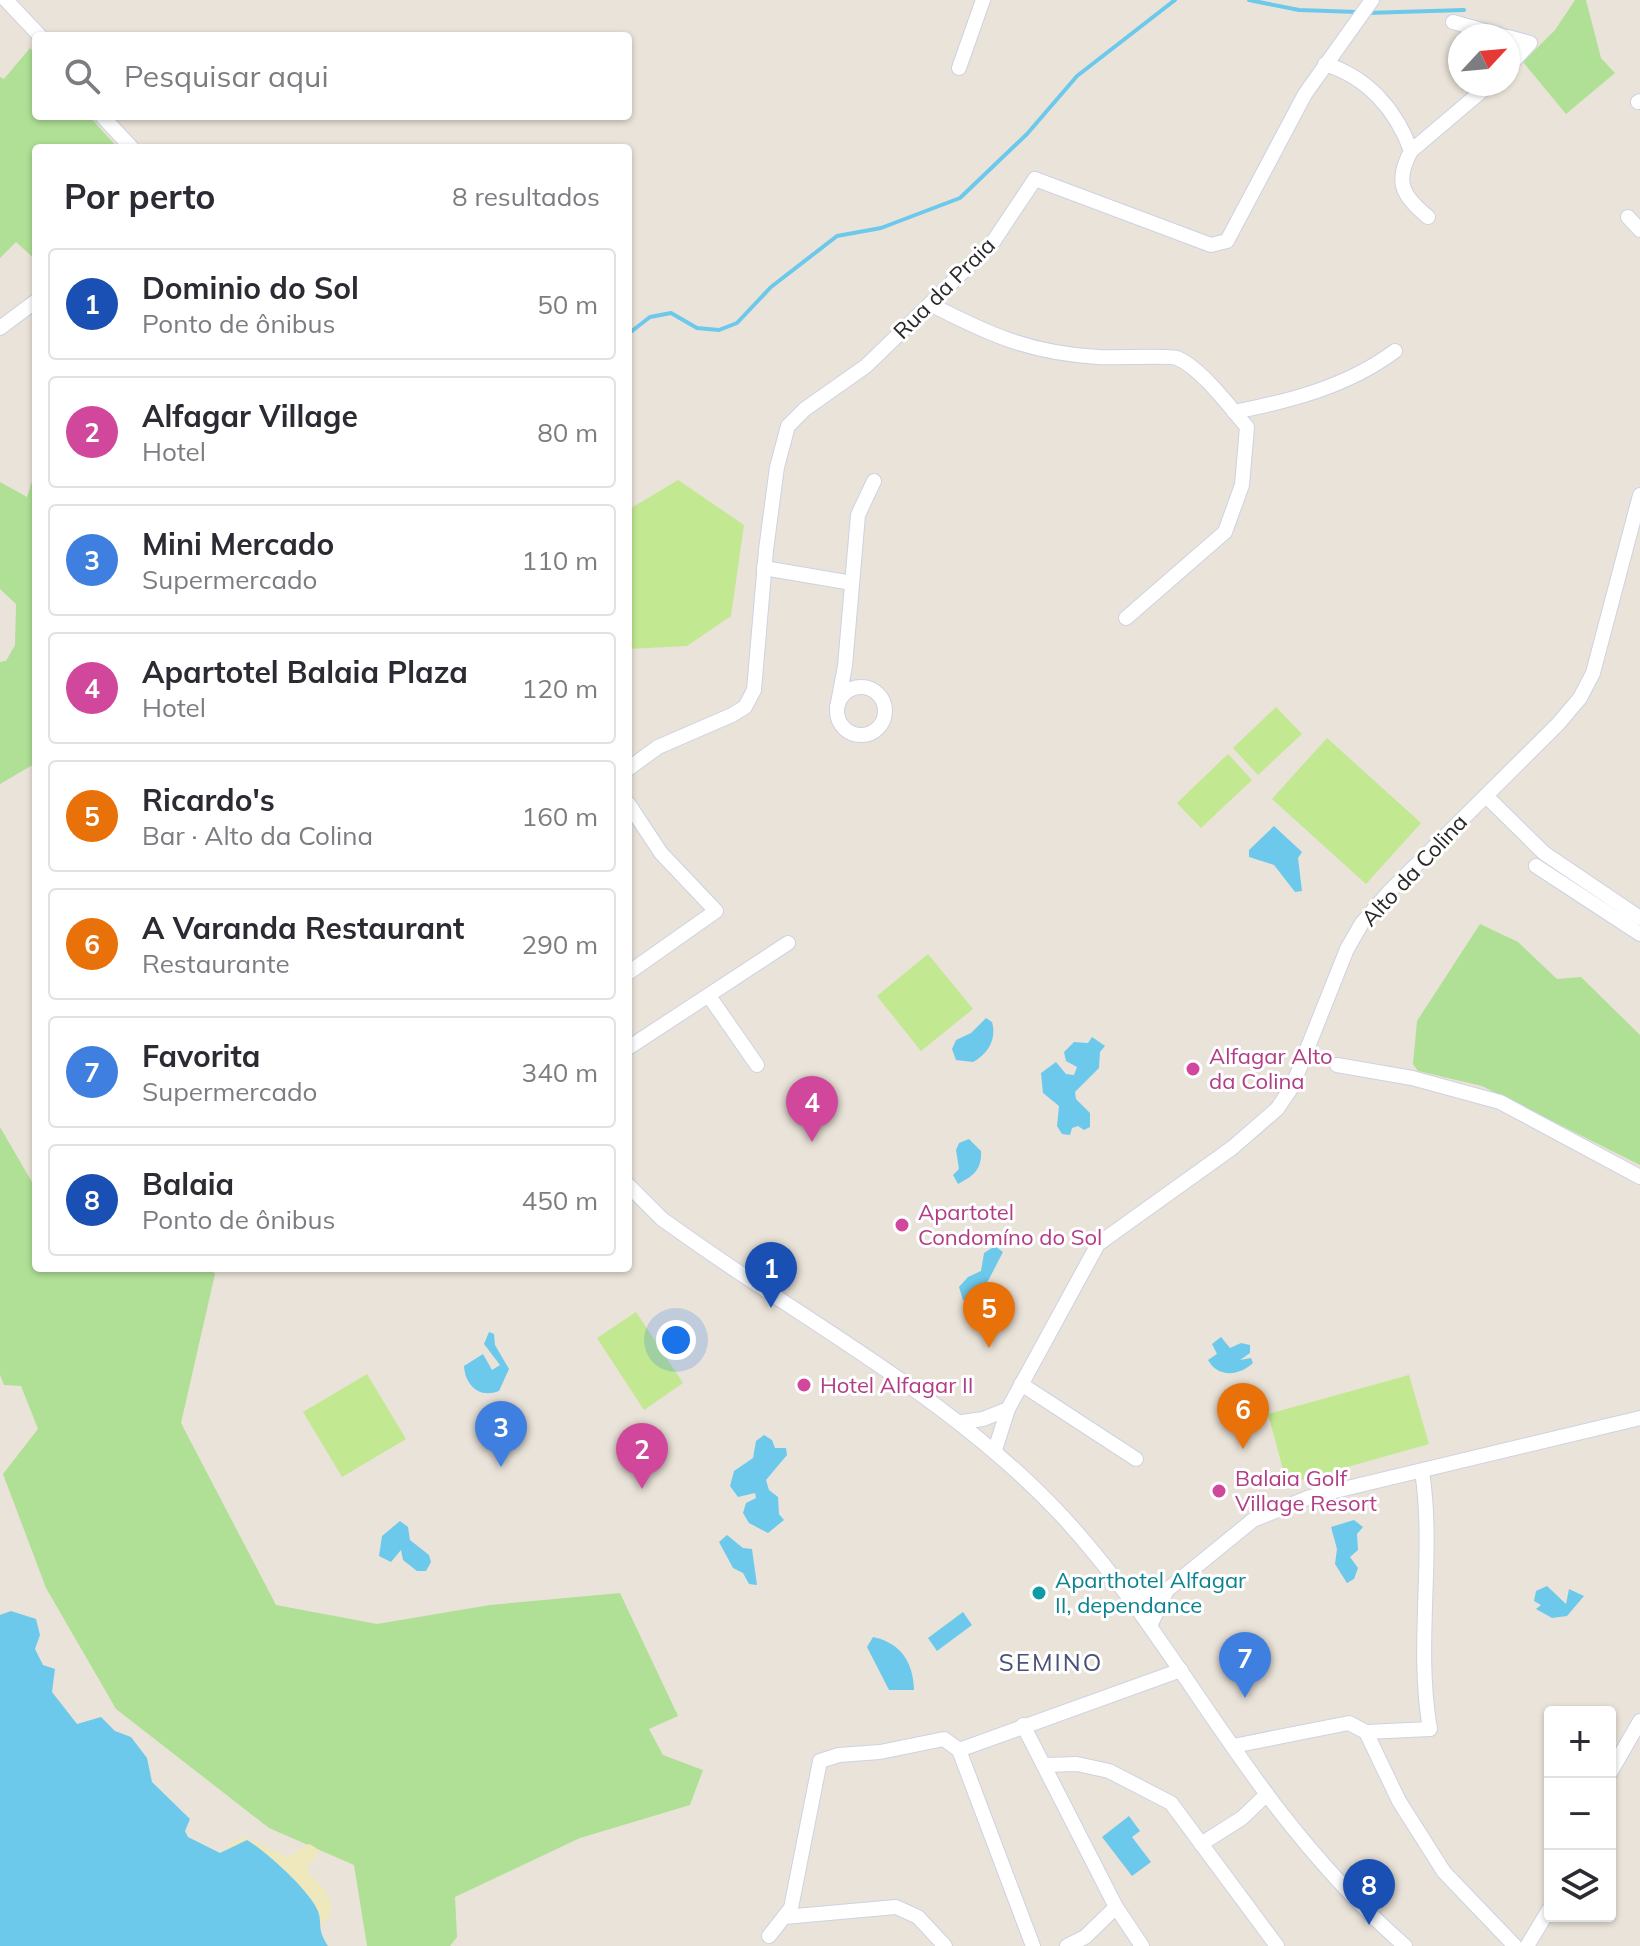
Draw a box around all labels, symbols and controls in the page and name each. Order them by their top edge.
north arrow [1448,24,1520,96]
search box [32,32,632,120]
icon: search [60,54,104,98]
text: Pesquisar aqui [124,57,329,95]
text: Por perto [64,175,215,218]
text: 8 resultados [452,180,600,213]
street label: Rua da Praia [887,231,1001,345]
text: Dominio do Sol [142,269,359,307]
text: 1 [84,288,100,321]
text: 50 m [537,288,598,321]
text: Ponto de ônibus [142,307,335,340]
text: Alfagar Village [142,397,358,435]
text: 2 [84,416,100,449]
text: 80 m [537,416,598,449]
text: Hotel [142,435,206,468]
text: Mini Mercado [142,525,334,563]
text: 3 [84,544,100,577]
text: 110 m [522,544,598,577]
text: Supermercado [142,563,317,596]
text: Apartotel Balaia Plaza [142,653,468,691]
text: 4 [84,672,100,705]
text: 120 m [522,672,598,705]
text: Hotel [142,691,206,724]
text: Ricardo's [142,781,275,819]
text: 5 [84,800,100,833]
text: 160 m [522,800,598,833]
street label: Alto da Colina [1355,808,1473,932]
text: Bar · Alto da Colina [142,819,373,852]
text: A Varanda Restaurant [142,909,464,947]
text: 6 [84,928,100,961]
text: 290 m [522,928,598,961]
text: Restaurante [142,947,290,980]
text: Favorita [142,1037,260,1075]
place label: Alfagar Alto da Colina [1209,1042,1333,1095]
text: 7 [84,1056,100,1089]
text: 340 m [522,1056,598,1089]
marker: Alfagar Alto da Colina [1184,1060,1202,1078]
text: Supermercado [142,1075,317,1108]
pin: 4 [786,1076,838,1142]
text: Balaia [142,1165,234,1203]
text: 8 [84,1184,100,1217]
text: 450 m [522,1184,598,1217]
place label: Apartotel Condomíno do Sol [918,1198,1102,1251]
text: Ponto de ônibus [142,1203,335,1236]
marker: Apartotel Condomíno do Sol [893,1216,911,1234]
pin: 1 [745,1242,797,1308]
pin: 5 [963,1282,1015,1348]
your location [656,1320,696,1360]
place label: Hotel Alfagar II [820,1371,973,1399]
marker: Hotel Alfagar II [795,1376,813,1394]
pin: 6 [1217,1383,1269,1449]
pin: 3 [475,1401,527,1467]
pin: 2 [616,1423,668,1489]
place label: Balaia Golf Village Resort [1235,1464,1377,1517]
marker: Balaia Golf Village Resort [1210,1482,1228,1500]
place label: Aparthotel Alfagar II, dependance [1055,1566,1246,1619]
marker: Aparthotel Alfagar II, dependance [1030,1584,1048,1602]
pin: 7 [1219,1632,1271,1698]
district label: SEMINO [999,1647,1103,1677]
map controls [1544,1706,1616,1922]
button: + [1544,1706,1616,1778]
button: − [1544,1778,1616,1850]
button: layers [1544,1850,1616,1922]
pin: 8 [1343,1859,1395,1925]

